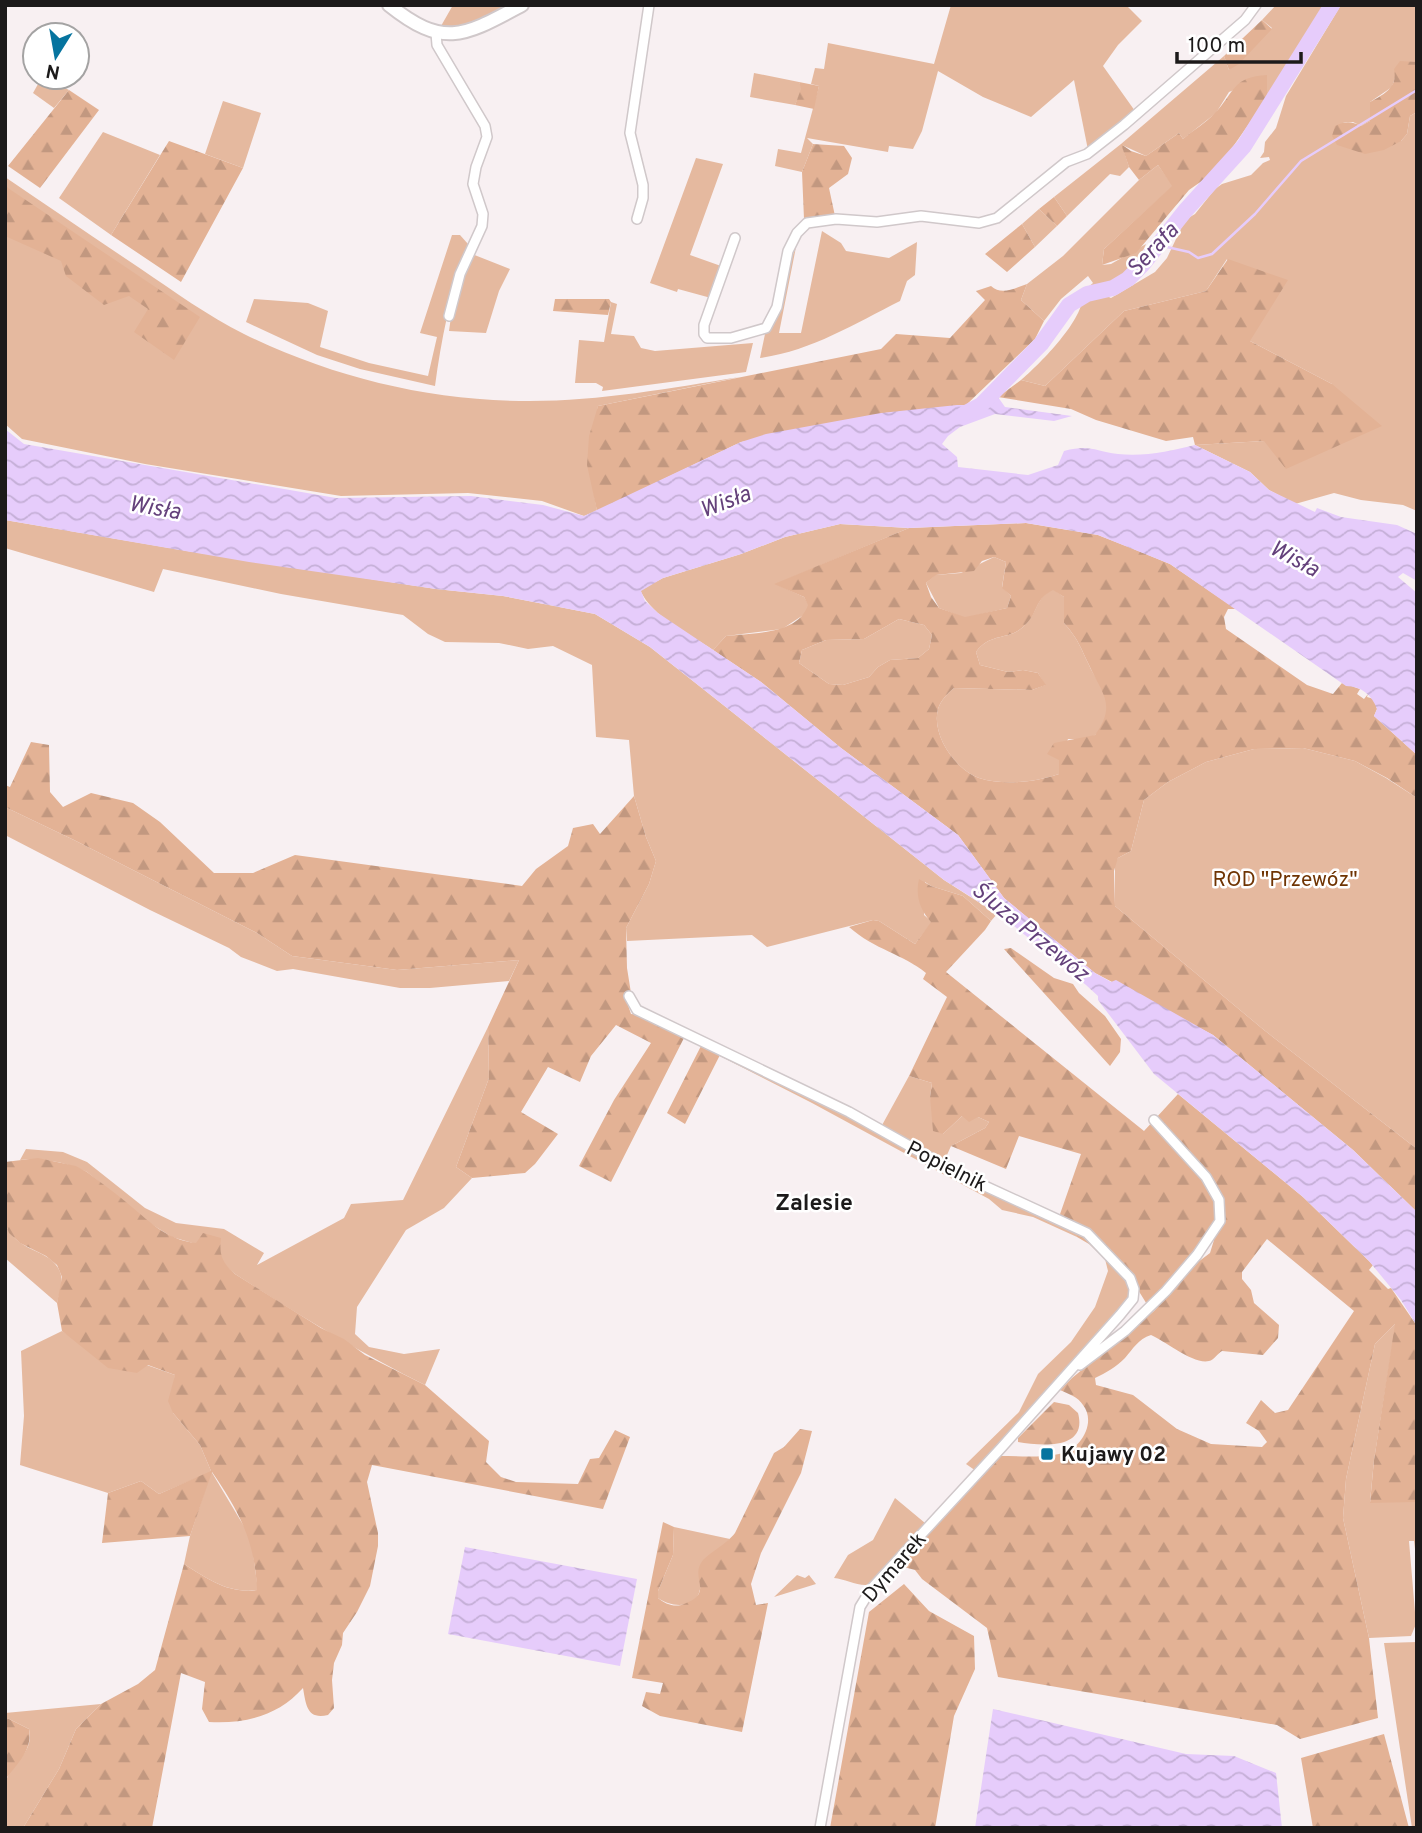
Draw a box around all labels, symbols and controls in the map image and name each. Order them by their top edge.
north arrow [21,21,91,91]
scale bar [1177,21,1301,65]
text: 100 m [1188,33,1245,60]
text: N [44,58,62,84]
water label: Serafa [1121,217,1186,284]
water label: Wisła [696,480,756,526]
water label: Wisła [126,491,183,528]
water label: Wisła [1264,535,1324,585]
park label: ROD "Przewóz" [1212,867,1358,894]
water label: Śluza Przewóz [964,875,1096,990]
street label: Popielnik [901,1136,991,1199]
district label: Zalesie [775,1190,853,1219]
place label: Kujawy 02 [1061,1442,1166,1469]
marker: Kujawy 02 [1039,1446,1055,1462]
street label: Dymarek [857,1527,933,1609]

